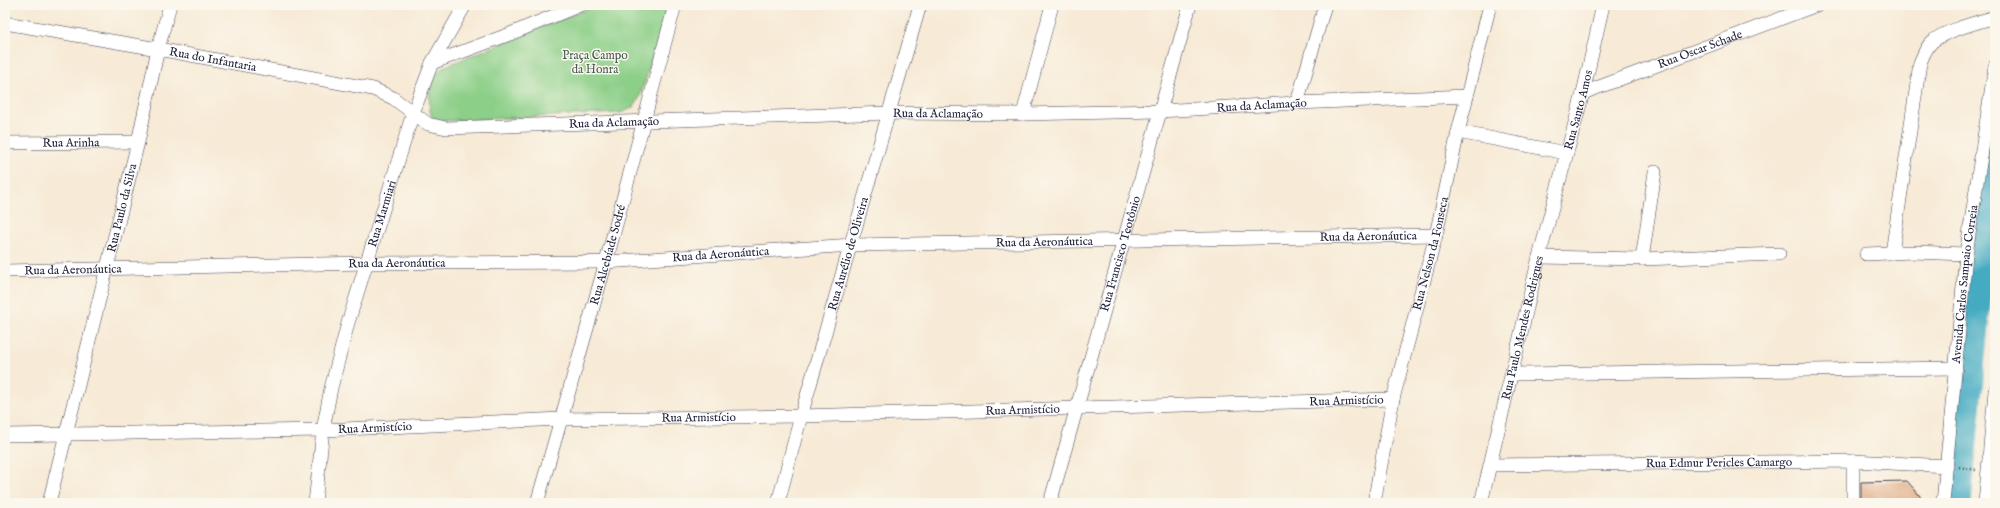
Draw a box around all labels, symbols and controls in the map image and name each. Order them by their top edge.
street label: Rua Oscar Schade [1655,26,1745,72]
street label: Rua do Infantaria [168,44,258,75]
park label: Praça Campo da Honra [562,48,628,77]
street label: Rua Santo Amos [1561,68,1596,152]
street label: Rua da Aclamação [1216,95,1308,115]
street label: Rua da Aclamação [893,106,984,121]
street label: Rua da Aclamação [569,113,660,131]
street label: Rua Arinha [43,135,100,150]
street label: Rua Paulo da Silva [104,161,140,254]
street label: Rua Marmiari [364,178,399,249]
street label: Rua Aurélio de Oliveira [824,194,872,312]
street label: Rua Francisco Teotônio [1097,194,1144,313]
street label: Rua Nelson da Fonseca [1409,195,1452,312]
street label: Rua Alcebíade Sodré [587,203,629,307]
street label: Avenida Carlos Sampaio Correia [1948,203,1981,365]
street label: Rua da Aeronáutica [1319,228,1418,244]
street label: Rua da Aeronáutica [996,233,1094,250]
street label: Rua da Aeronáutica [672,243,770,265]
street label: Rua Paulo Mendes Rodrigues [1498,254,1547,401]
street label: Rua da Aeronáutica [348,255,446,271]
street label: Rua da Aeronáutica [24,261,123,278]
street label: Rua Armistício [1309,392,1384,409]
street label: Rua Armistício [985,401,1061,418]
street label: Rua Armistício [661,409,737,425]
street label: Rua Armistício [337,418,413,437]
street label: Rua Edmur Pericles Camargo [1646,454,1793,471]

